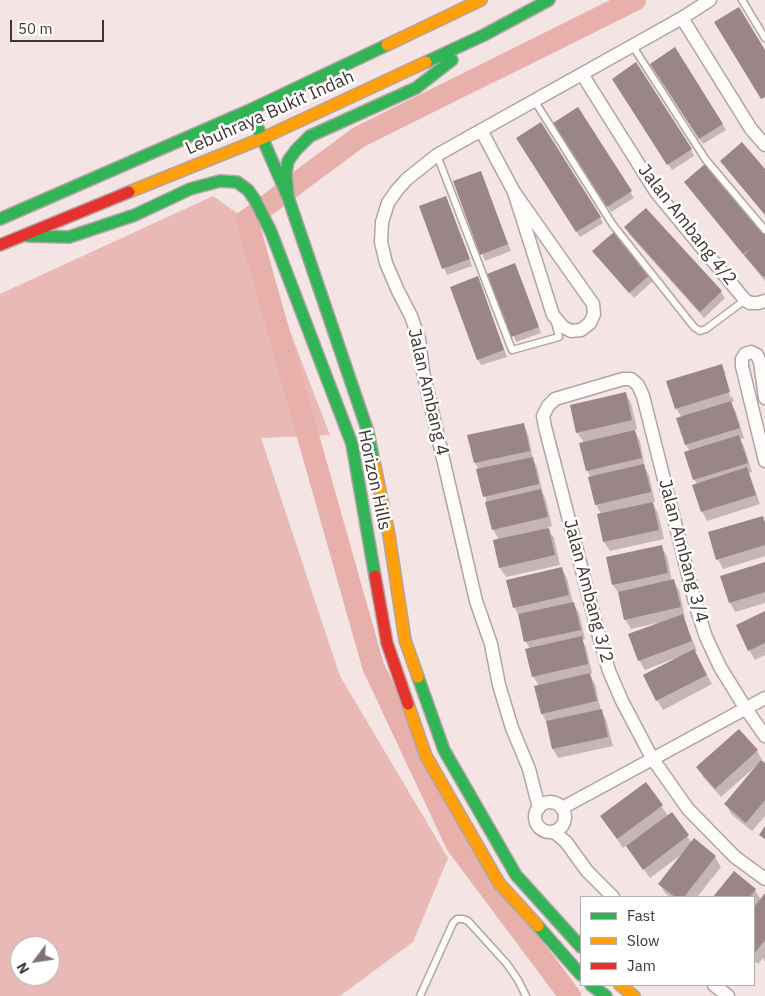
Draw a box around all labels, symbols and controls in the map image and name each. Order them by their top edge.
scale bar [12,10,106,42]
text: 50 m [18,19,53,38]
street label: Lebuhraya Bukit Indah [182,66,358,160]
street label: Jalan Ambang 4/2 [633,160,741,290]
street label: Jalan Ambang 4 [403,326,453,458]
street label: Horizon Hills [353,428,395,532]
street label: Jalan Ambang 3/4 [653,477,713,625]
street label: Jalan Ambang 3/2 [558,517,618,665]
legend [580,896,755,986]
text: Fast [627,906,655,925]
text: Slow [627,931,660,950]
north arrow [10,936,60,986]
text: Jam [627,956,656,975]
text: N [13,959,33,977]

